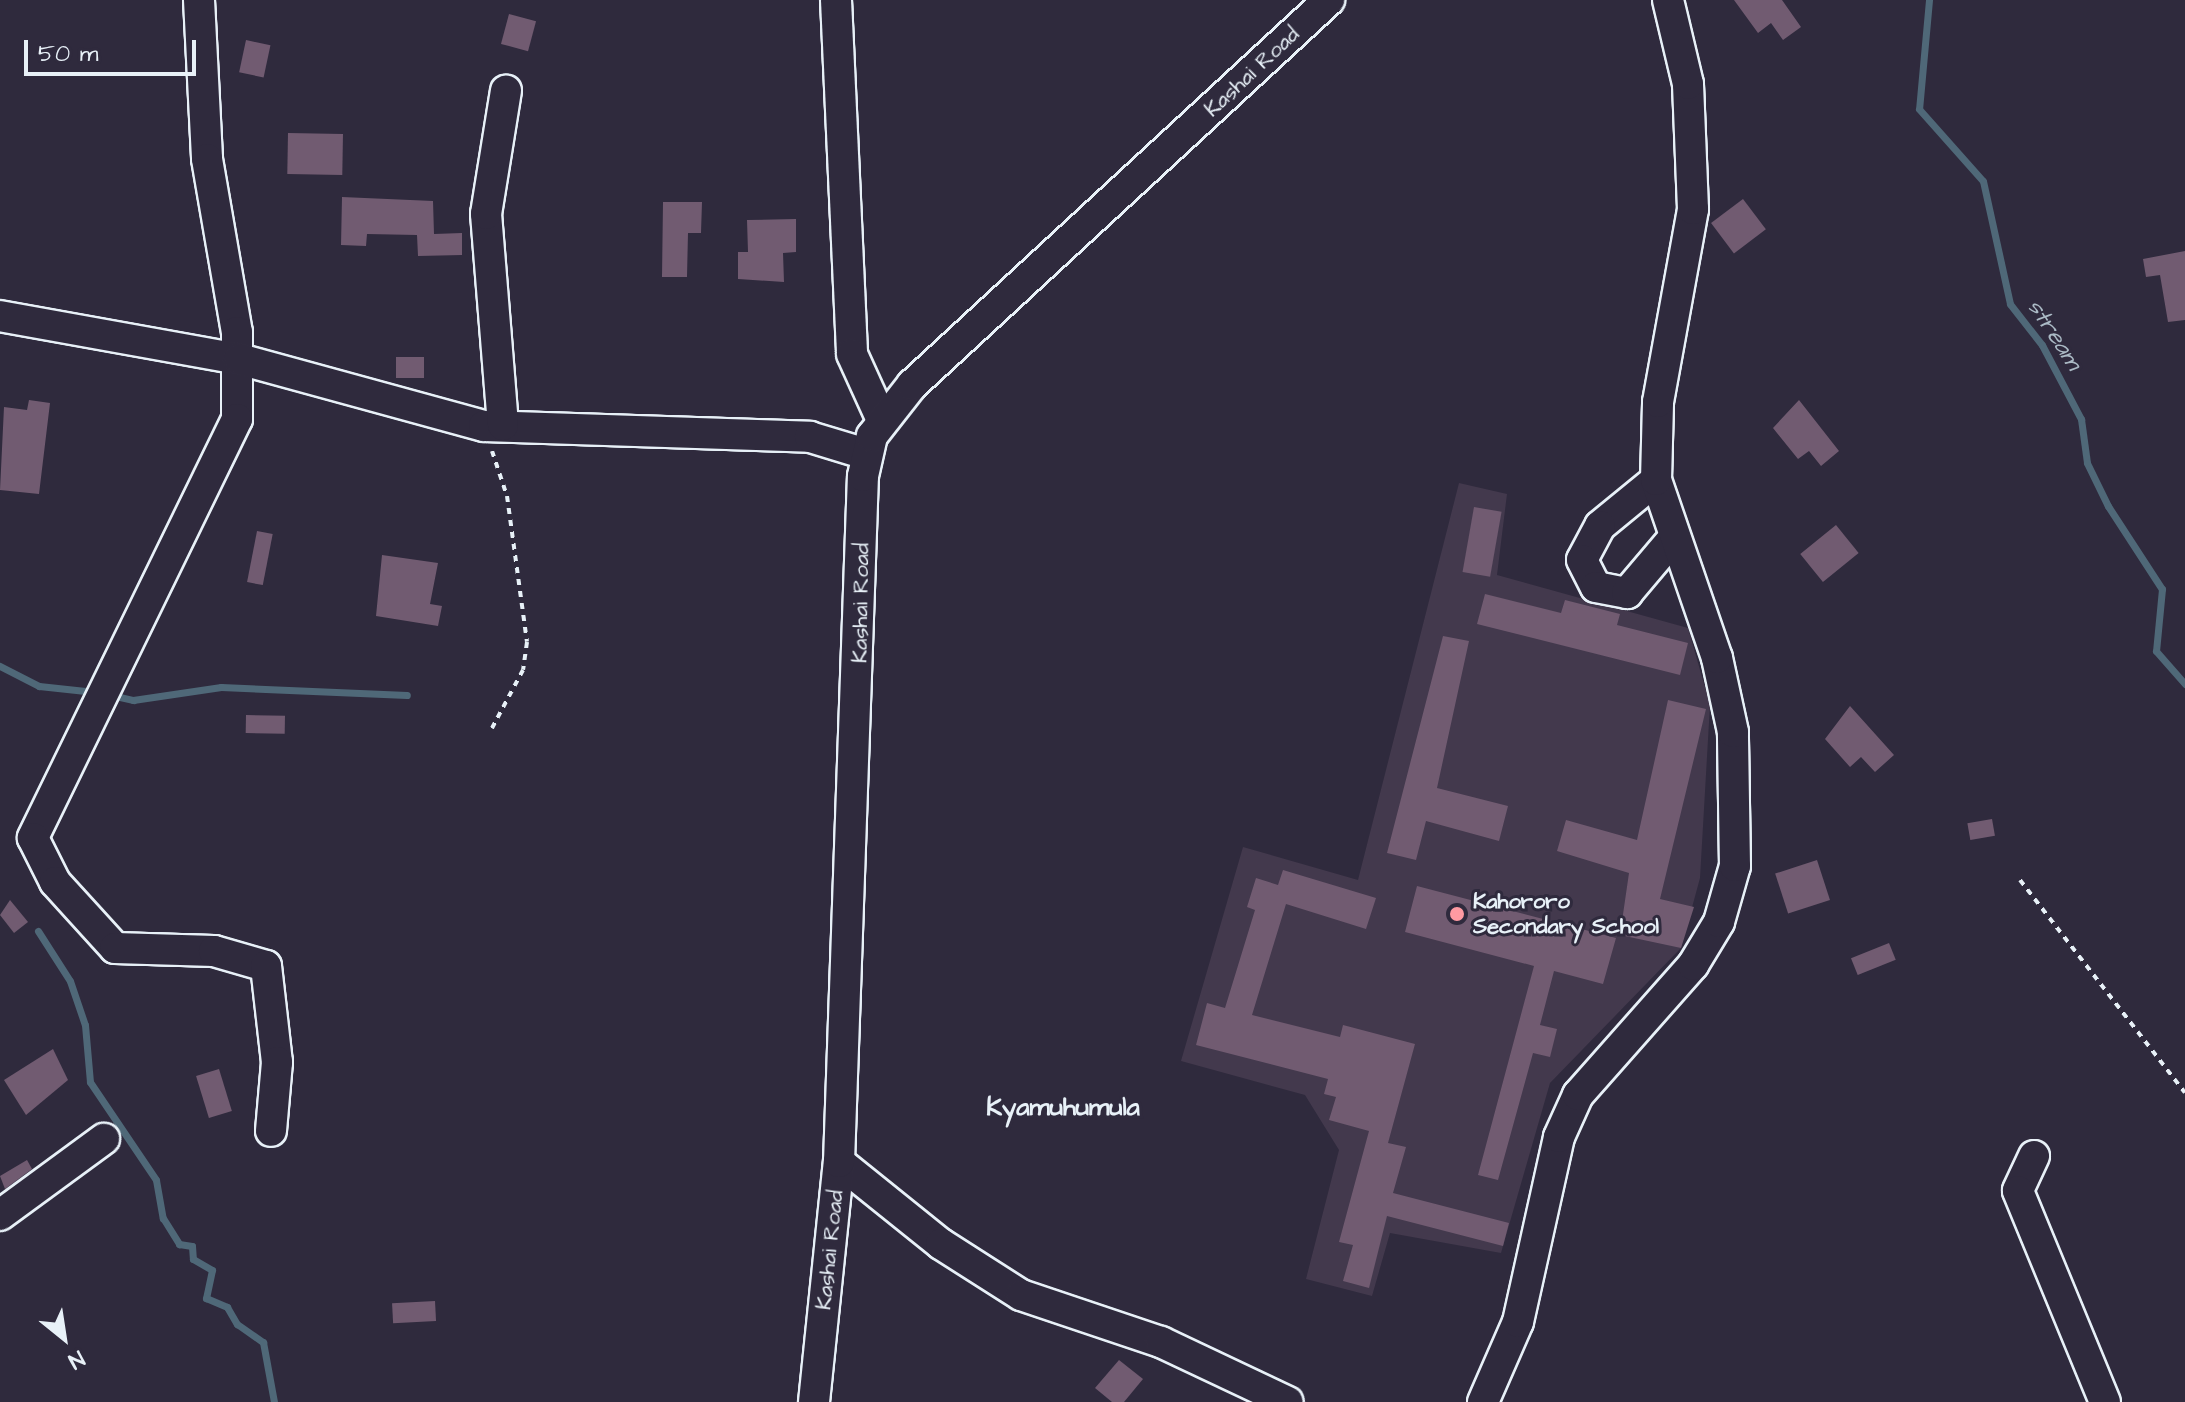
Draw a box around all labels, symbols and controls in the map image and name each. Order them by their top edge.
street label: Kashai Road [1199,21,1305,123]
scale bar [28,24,200,74]
text: 50 m [38,37,98,71]
water label: stream [2020,294,2088,376]
street label: Kashai Road [847,543,875,663]
place label: Kahororo Secondary School [1473,888,1659,940]
marker: Kahororo Secondary School [1448,905,1466,923]
district label: Kyamuhumula [986,1092,1140,1124]
street label: Kashai Road [811,1189,849,1311]
north arrow [24,1298,104,1378]
text: N [63,1342,90,1376]

